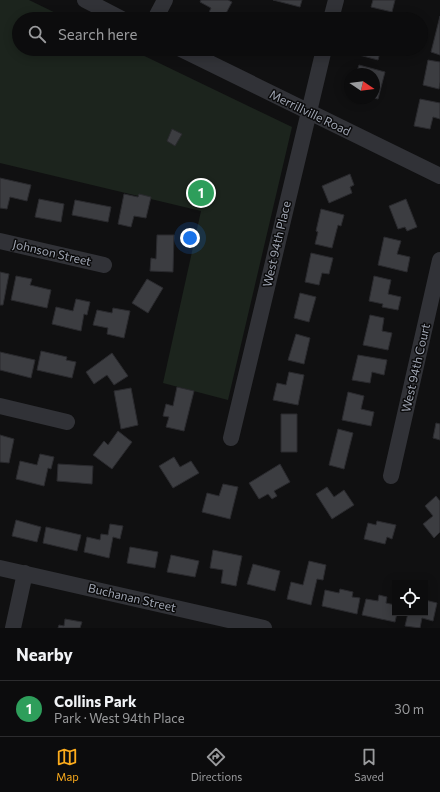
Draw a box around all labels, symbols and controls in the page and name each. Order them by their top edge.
search box [12,12,428,56]
icon: search [26,23,48,45]
text: Search here [58,25,137,43]
north arrow [344,68,380,104]
street label: Merrillville Road [268,86,353,138]
pin: 1 [188,178,214,208]
street label: West 94th Place [259,199,293,288]
your location [180,228,200,248]
street label: Johnson Street [11,236,93,269]
street label: West 94th Court [398,322,432,414]
street label: Buchanan Street [87,580,178,614]
map controls [392,580,428,616]
button: locate [392,580,428,616]
text: Nearby [16,644,73,665]
text: Collins Park [54,692,137,710]
text: 1 [26,701,32,717]
text: 30 m [394,701,424,717]
text: Park · West 94th Place [54,710,185,726]
tab: Map [56,746,79,783]
tab: Directions [191,746,242,783]
tab: Saved [354,746,384,783]

